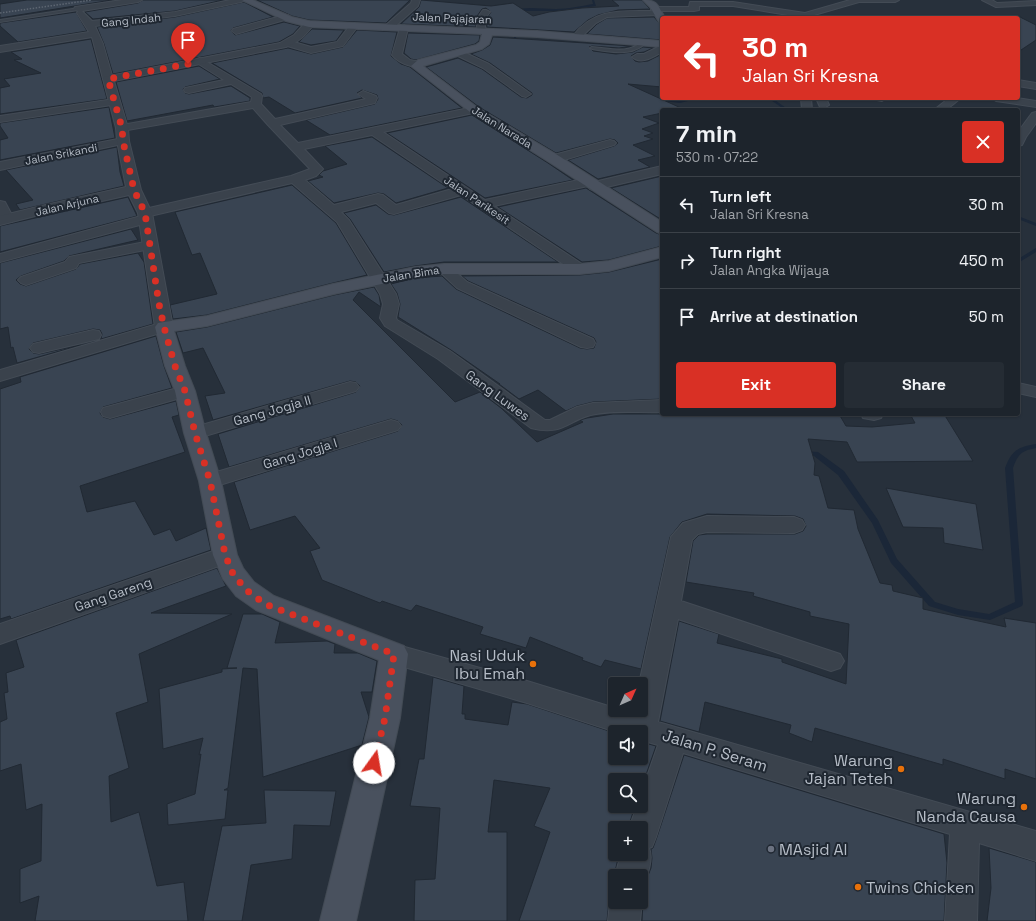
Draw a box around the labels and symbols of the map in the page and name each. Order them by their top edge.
street label: Gang Indah [101,10,161,30]
street label: Jalan Pajajaran [412,10,492,26]
pin [171,23,205,64]
street label: Jalan Narada [469,103,535,151]
street label: Jalan Srikandi [24,140,99,168]
street label: Jalan Parikesit [441,173,513,227]
street label: Jalan Arjuna [34,191,101,219]
street label: Jalan Bima [382,263,441,285]
street label: Gang Luwes [462,366,533,425]
street label: Gang Jogja II [231,391,313,430]
street label: Gang Jogja I [261,434,339,473]
street label: Gang Gareng [72,573,154,616]
place label: Nasi Uduk Ibu Emah [449,645,525,684]
marker: Nasi Uduk Ibu Emah [528,659,538,669]
north arrow [608,677,648,717]
street label: Jalan P. Seram [660,725,770,776]
position arrow [353,742,395,784]
place label: Warung Jajan Teteh [805,750,893,789]
marker: Warung Jajan Teteh [896,764,906,774]
place label: Warung Nanda Causa [916,788,1016,827]
marker: Warung Nanda Causa [1019,802,1029,812]
place label: MAsjid Al [779,839,847,860]
marker: MAsjid Al [766,844,776,854]
place label: Twins Chicken [866,877,974,898]
marker: Twins Chicken [853,882,863,892]

